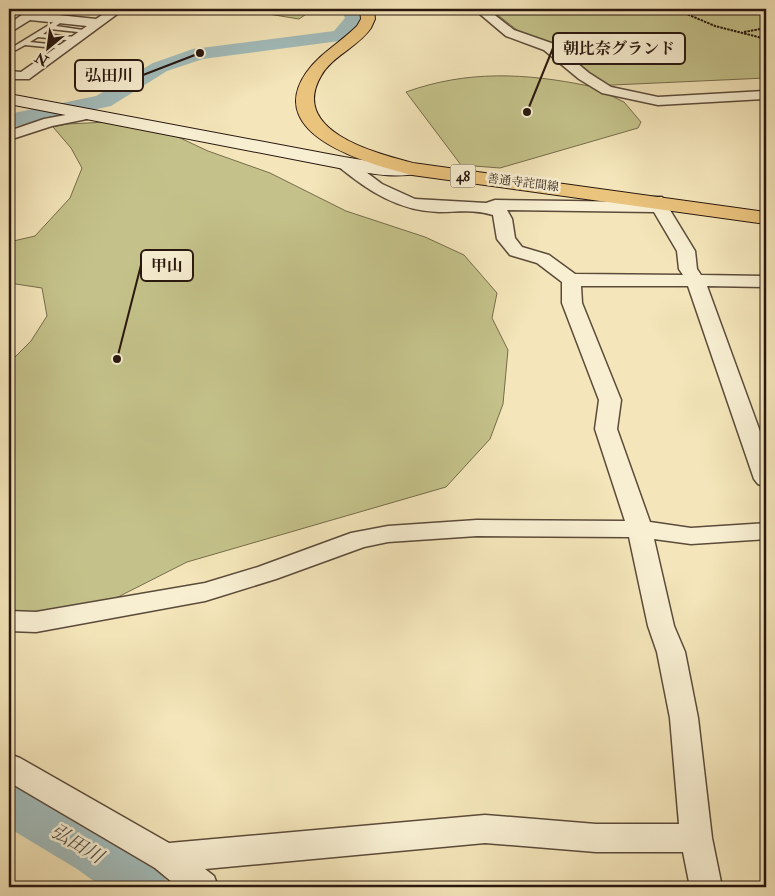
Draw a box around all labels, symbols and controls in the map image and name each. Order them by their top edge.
north arrow [22,22,72,72]
callout: 朝比奈グランド [553,33,685,64]
text: 朝比奈グランド [563,39,675,59]
text: N [32,48,52,70]
callout: 弘田川 [75,60,143,91]
text: 弘田川 [85,66,133,86]
road number: 48 [450,165,476,188]
street label: 善通寺詫間線 [486,171,560,195]
callout: 甲山 [141,250,193,281]
text: 甲山 [151,256,183,276]
water label: 弘田川 [46,819,109,870]

